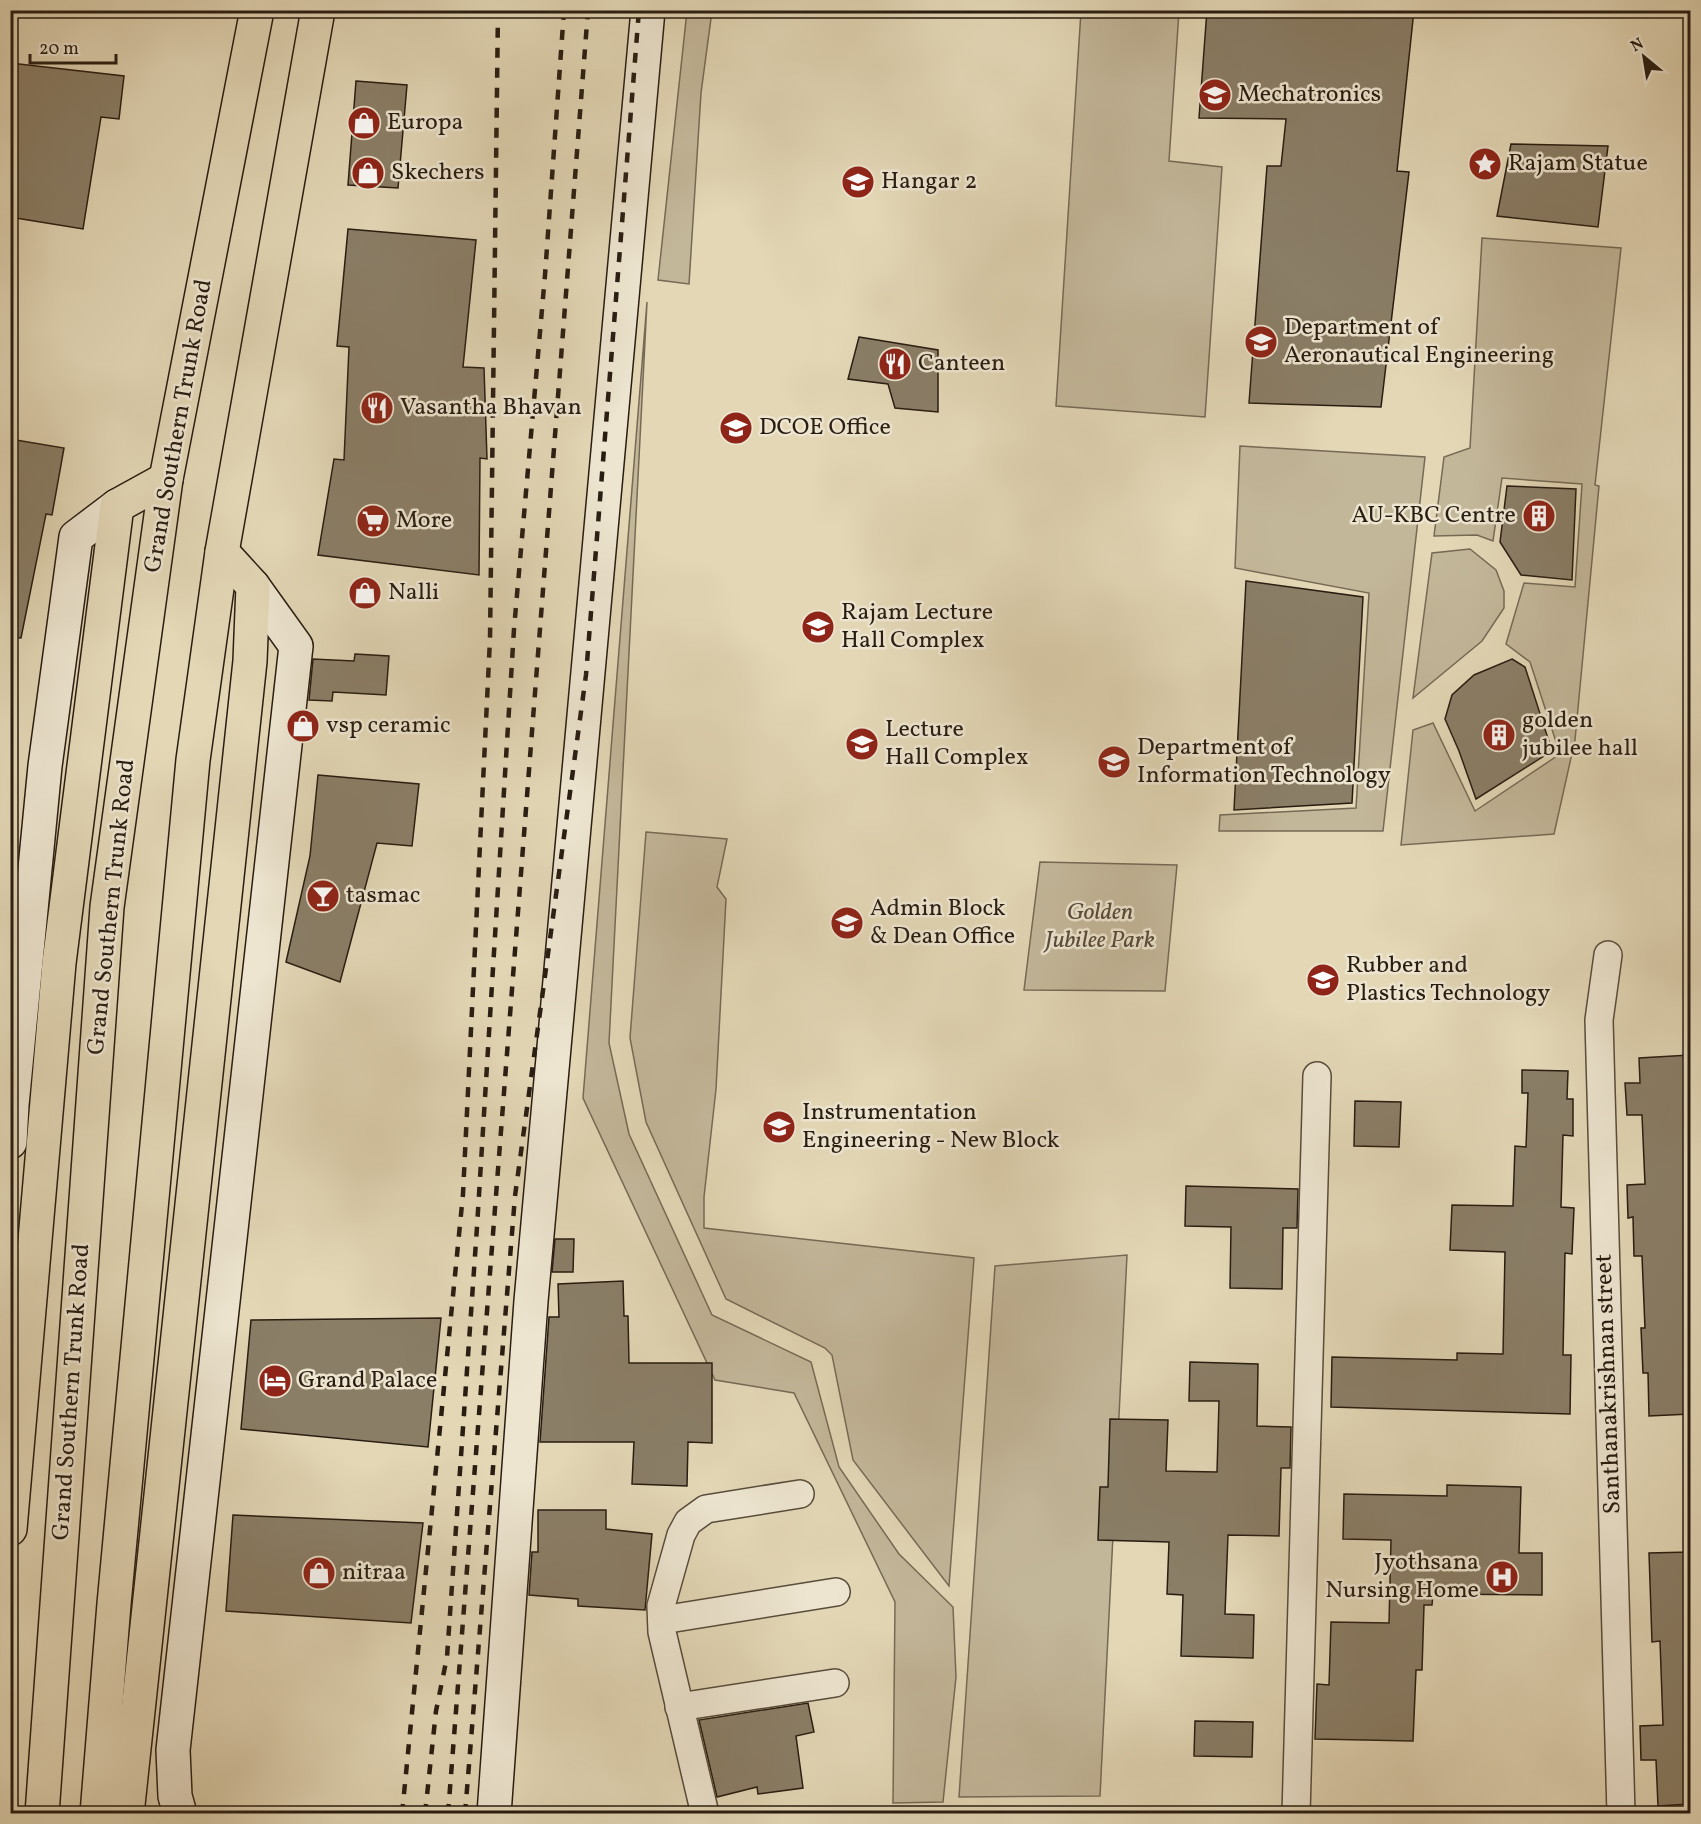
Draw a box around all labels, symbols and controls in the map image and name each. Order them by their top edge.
scale bar [30,27,116,65]
north arrow [1614,27,1674,87]
text: N [1627,33,1648,58]
text: 20 m [39,37,79,62]
school or university icon: Mechatronics [1197,77,1233,113]
place label: Mechatronics [1238,78,1381,112]
shop icon: Europa [346,105,382,141]
place label: Europa [387,106,464,140]
place icon: Rajam Statue [1467,146,1503,182]
place label: Rajam Statue [1508,147,1648,181]
shop icon: Skechers [350,155,386,191]
place label: Skechers [391,156,484,190]
school or university icon: Hangar 2 [840,164,876,200]
place label: Hangar 2 [881,165,977,199]
street label: Grand Southern Trunk Road [136,277,222,575]
place label: Department of Aeronautical Engineering [1284,311,1554,373]
school or university icon: Department of Aeronautical Engineering [1243,324,1279,360]
restaurant icon: Canteen [877,346,913,382]
place label: Canteen [918,347,1005,381]
restaurant icon: Vasantha Bhavan [359,390,395,426]
place label: Vasantha Bhavan [400,391,582,425]
school or university icon: DCOE Office [718,410,754,446]
place label: DCOE Office [759,411,891,445]
building icon: AU-KBC Centre [1521,498,1557,534]
place label: AU-KBC Centre [1352,499,1516,533]
supermarket icon: More [355,503,391,539]
place label: More [396,504,452,538]
shop icon: Nalli [347,575,383,611]
place label: Nalli [388,576,439,610]
place label: Rajam Lecture Hall Complex [841,596,993,658]
school or university icon: Rajam Lecture Hall Complex [800,609,836,645]
place label: golden jubilee hall [1522,704,1638,766]
shop icon: vsp ceramic [285,708,321,744]
place label: vsp ceramic [326,709,451,743]
place label: Lecture Hall Complex [885,713,1028,775]
building icon: golden jubilee hall [1481,717,1517,753]
school or university icon: Lecture Hall Complex [844,726,880,762]
place label: Department of Information Technology [1137,731,1391,793]
school or university icon: Department of Information Technology [1096,744,1132,780]
street label: Grand Southern Trunk Road [80,757,144,1057]
bar icon: tasmac [305,878,341,914]
place label: tasmac [346,879,421,913]
place label: Admin Block & Dean Office [870,892,1015,954]
park label: Golden Jubilee Park [1043,896,1155,958]
school or university icon: Admin Block & Dean Office [829,905,865,941]
place label: Rubber and Plastics Technology [1346,949,1550,1011]
school or university icon: Rubber and Plastics Technology [1305,962,1341,998]
place label: Instrumentation Engineering - New Block [802,1096,1060,1158]
school or university icon: Instrumentation Engineering - New Block [761,1109,797,1145]
street label: Grand Southern Trunk Road [45,1242,99,1542]
street label: Santhanakrishnan street [1587,1253,1631,1515]
hotel icon: Grand Palace [257,1363,293,1399]
place label: Grand Palace [298,1364,437,1398]
place label: Jyothsana Nursing Home [1325,1546,1479,1608]
shop icon: nitraa [301,1555,337,1591]
place label: nitraa [342,1556,406,1590]
hospital icon: Jyothsana Nursing Home [1484,1559,1520,1595]

